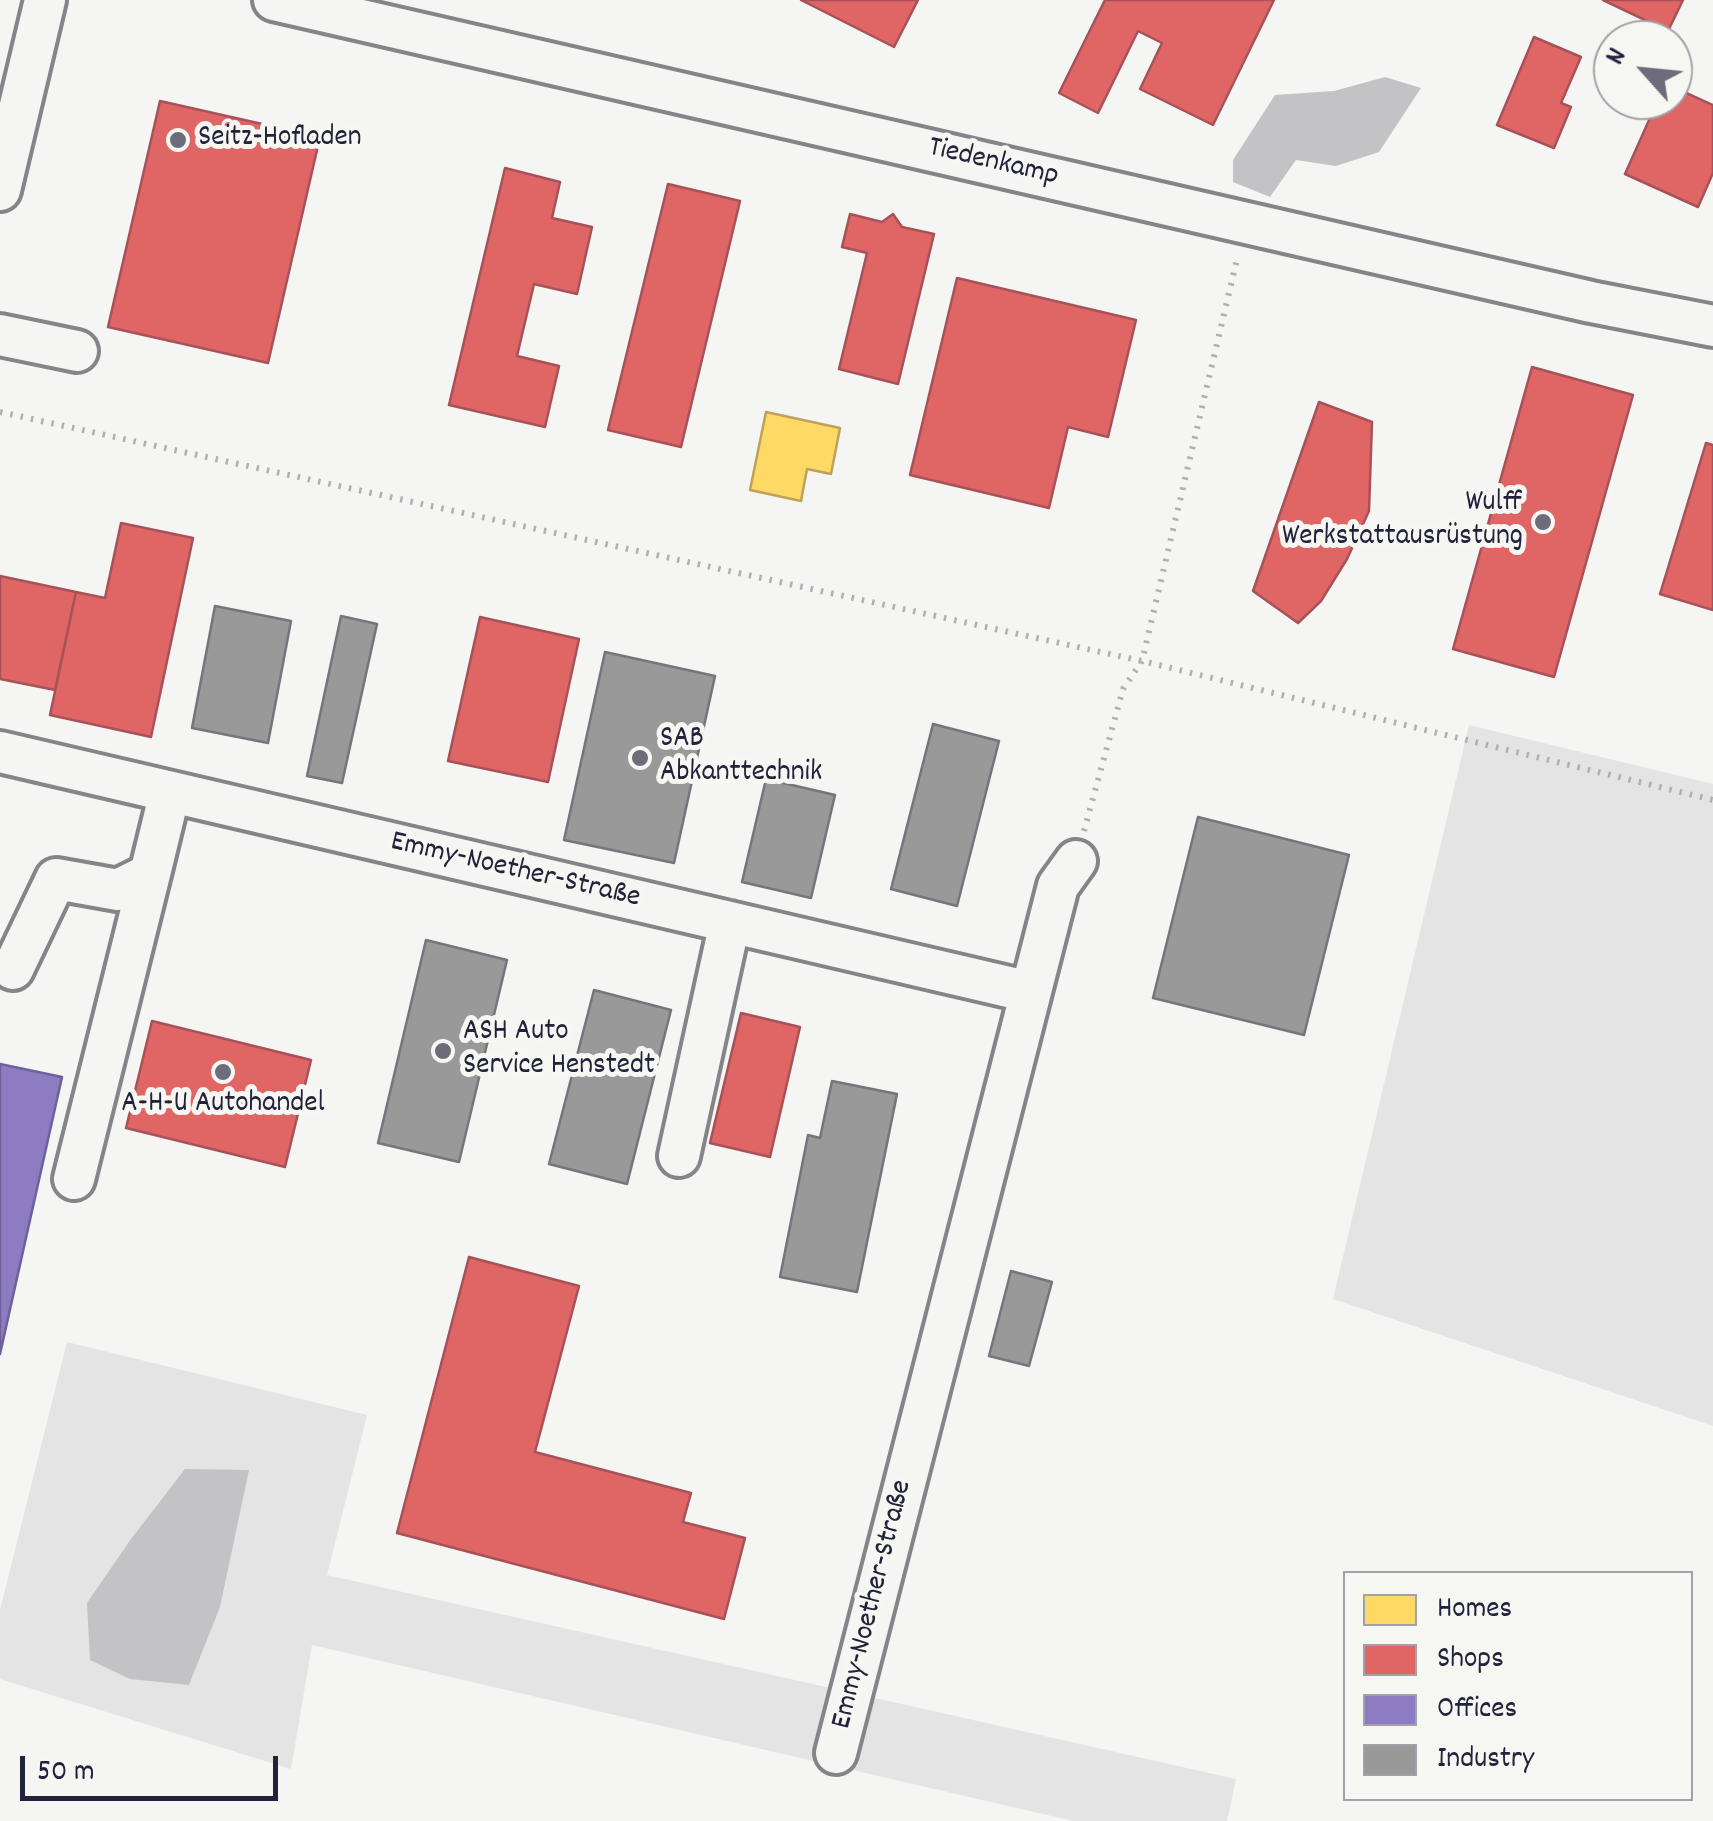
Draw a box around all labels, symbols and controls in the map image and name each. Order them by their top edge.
north arrow [1593,20,1693,120]
text: N [1597,42,1639,73]
place label: Seitz-Hofladen [198,122,362,158]
marker: Seitz-Hofladen [167,129,189,151]
street label: Tiedenkamp [924,132,1062,196]
place label: Wulff Werkstattausrüstung [1282,487,1523,558]
marker: Wulff Werkstattausrüstung [1532,511,1554,533]
place label: SAB Abkanttechnik [660,723,822,794]
marker: SAB Abkanttechnik [629,747,651,769]
street label: Emmy-Noether-Straße [387,826,643,918]
place label: ASH Auto Service Henstedt [463,1016,655,1086]
marker: ASH Auto Service Henstedt [432,1040,454,1062]
marker: A-H-U Autohandel [212,1061,234,1083]
place label: A-H-U Autohandel [121,1088,325,1124]
street label: Emmy-Noether-Straße [826,1477,922,1733]
legend [1343,1571,1693,1801]
text: Homes [1437,1589,1512,1632]
text: Shops [1437,1639,1504,1682]
text: Offices [1437,1689,1517,1732]
scale bar [25,1736,282,1798]
text: Industry [1437,1739,1534,1782]
text: 50 m [37,1752,95,1795]

